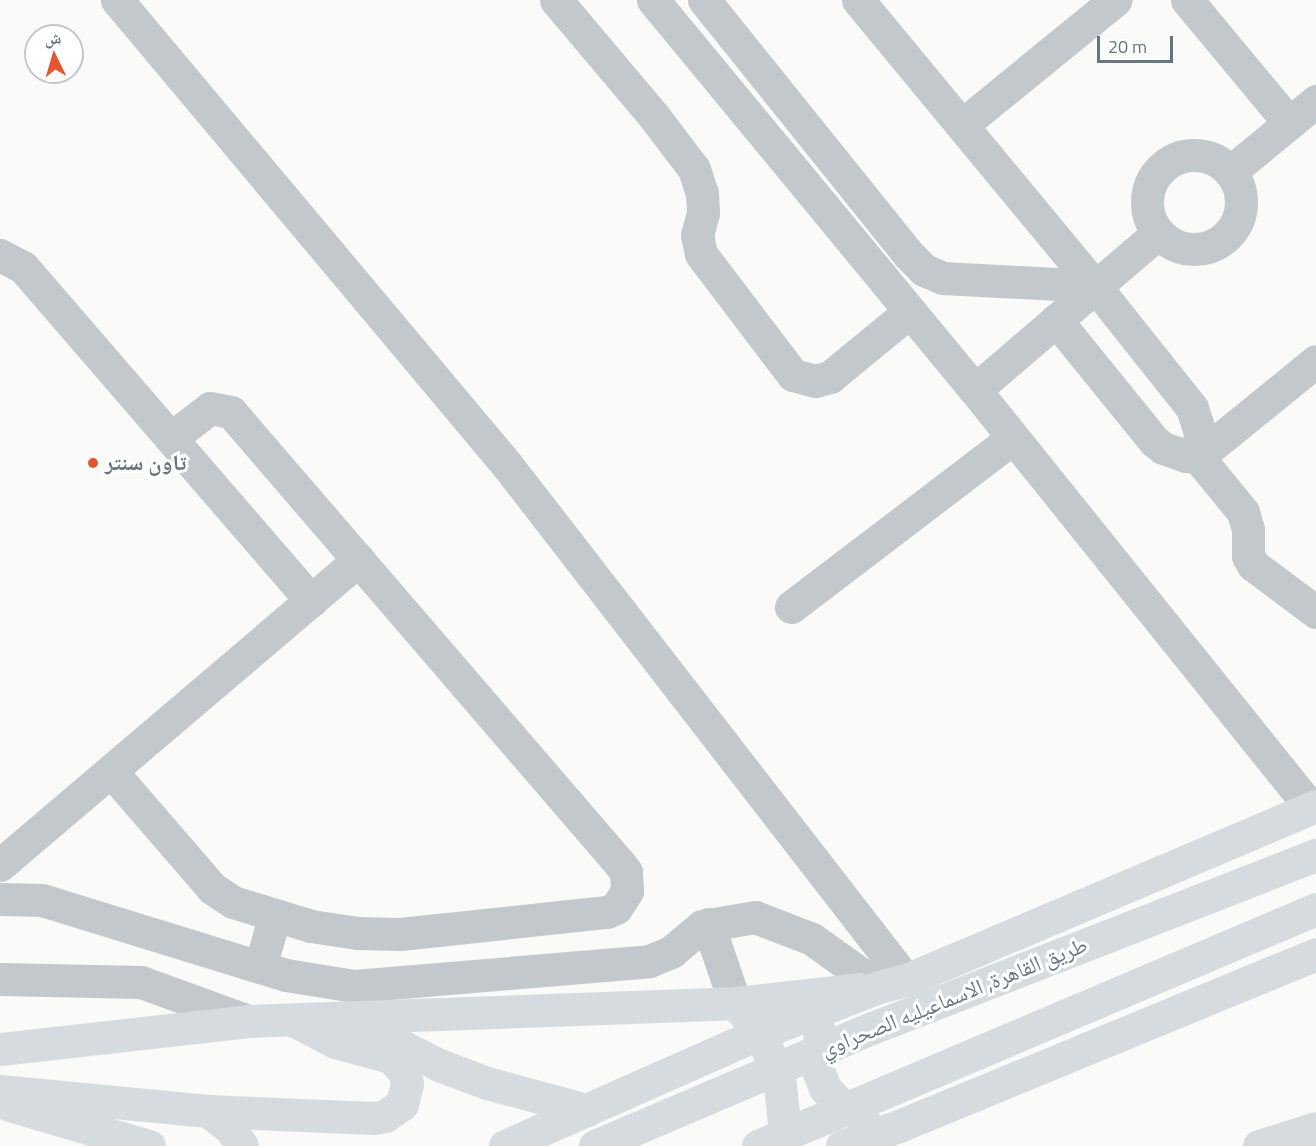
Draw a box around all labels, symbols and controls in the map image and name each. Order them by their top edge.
north arrow [24,24,84,84]
scale bar [1100,24,1176,62]
text: ش [43,25,62,51]
text: 20 m [1108,33,1147,60]
place label: تاون سنتر [105,450,186,476]
marker: تاون سنتر [86,456,100,470]
street label: طريق القاهرة, الاسماعيليه الصحراوي [817,931,1091,1063]

